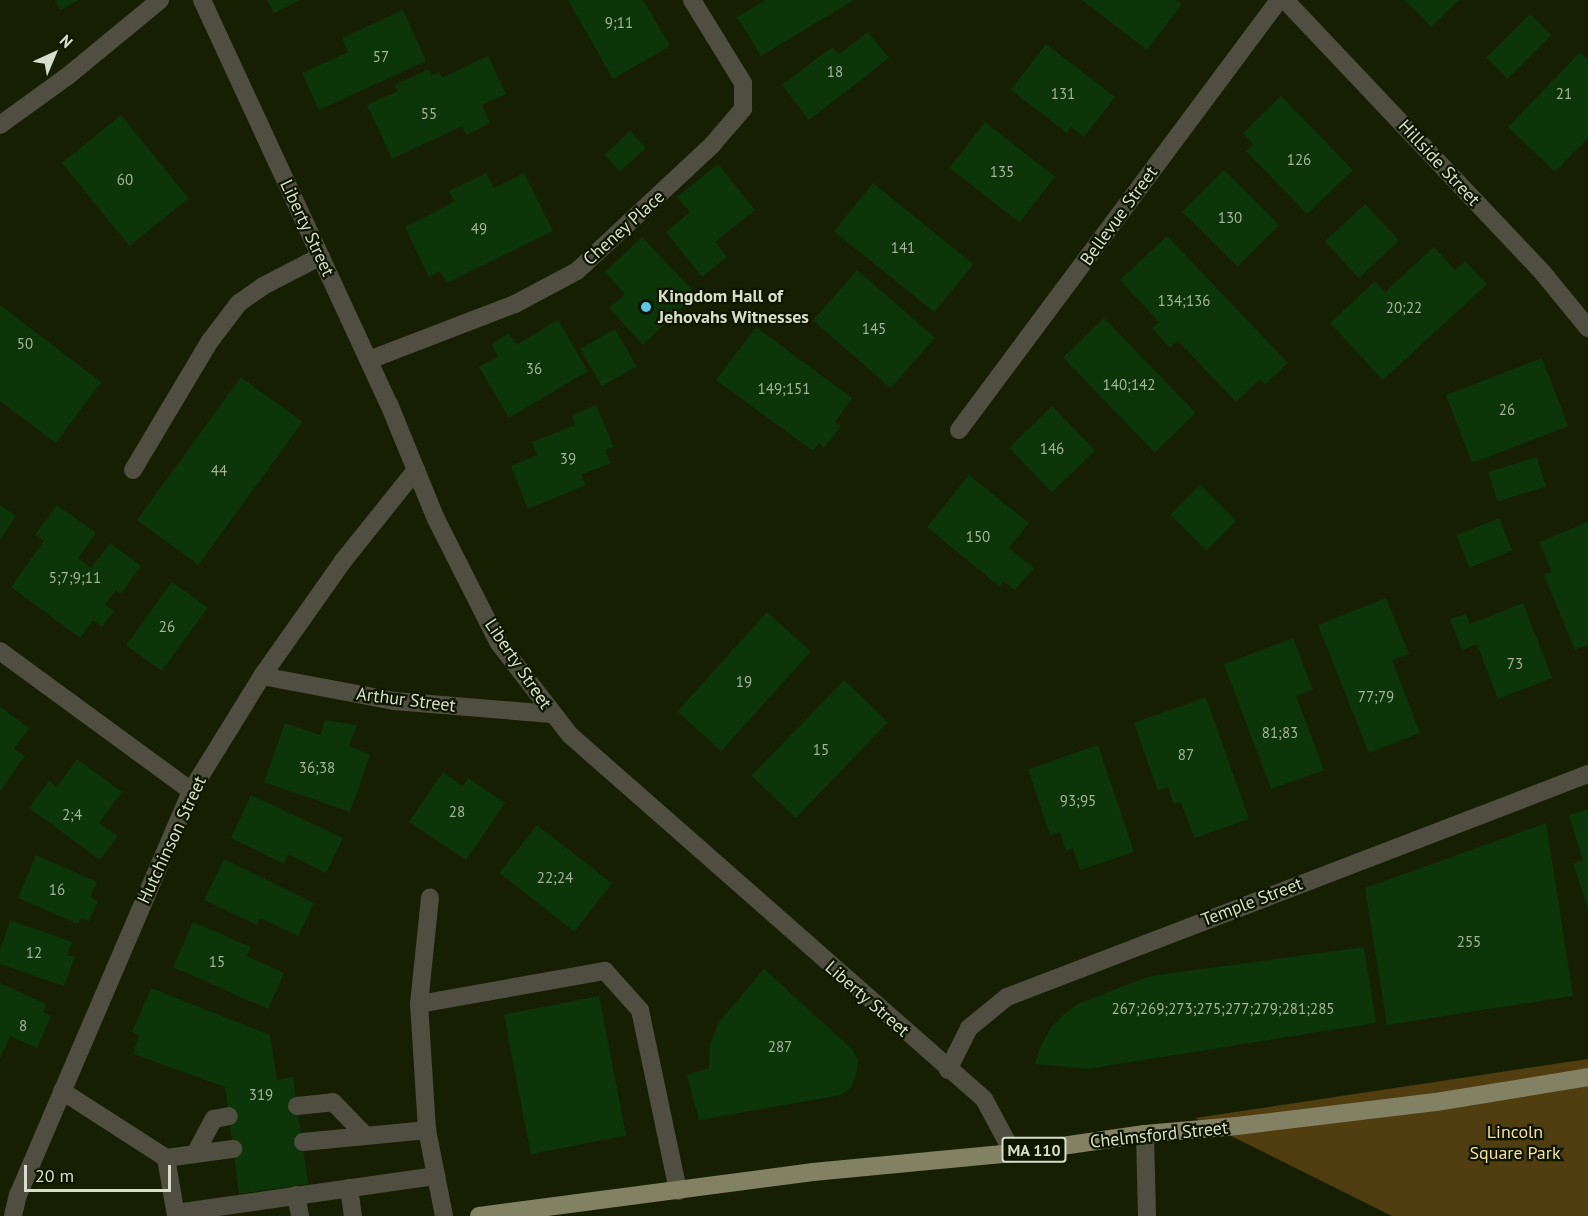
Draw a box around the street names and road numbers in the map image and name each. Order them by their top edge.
street label: Hillside Street [1394,116,1484,210]
street label: Bellevue Street [1076,162,1162,270]
street label: Liberty Street [275,176,339,280]
street label: Cheney Place [579,186,669,270]
street label: Liberty Street [480,614,556,714]
street label: Arthur Street [355,683,457,717]
street label: Hutchinson Street [133,773,211,907]
street label: Temple Street [1198,873,1306,931]
street label: Liberty Street [820,956,914,1042]
street label: Chelmsford Street [1089,1117,1229,1153]
road number: MA 110 [1001,1137,1067,1163]

